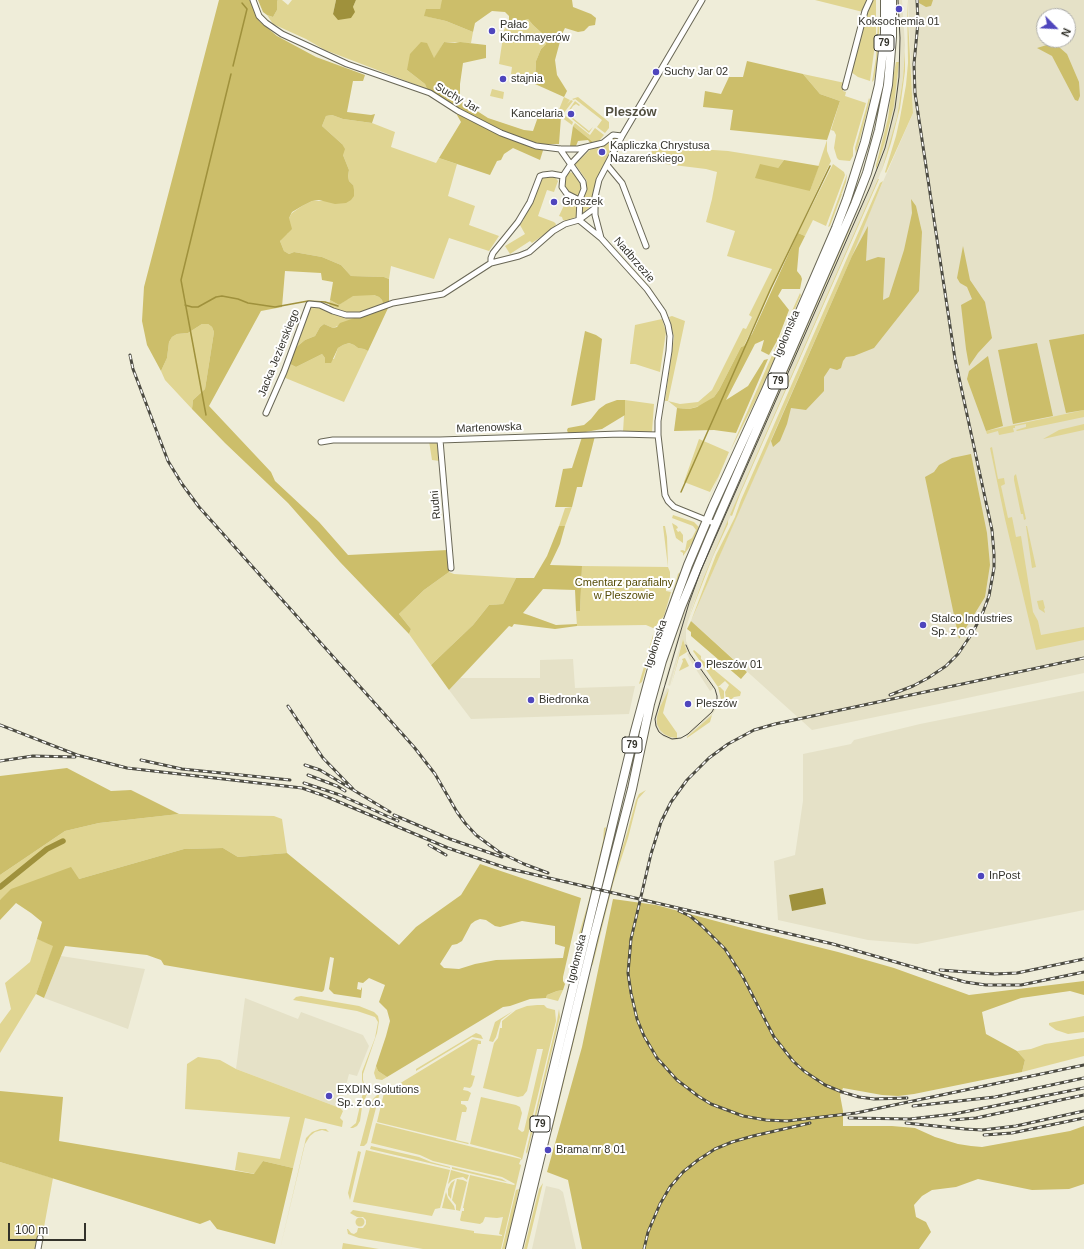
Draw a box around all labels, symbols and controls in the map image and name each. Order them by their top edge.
marker: Koksochemia 01 [894,4,904,14]
north arrow [1036,8,1076,48]
place label: Koksochemia 01 [858,15,940,29]
place label: Pałac Kirchmayerów [500,18,570,44]
marker: Pałac Kirchmayerów [487,26,497,36]
text: N [1059,26,1073,39]
road number: 79 [874,35,894,51]
place label: Suchy Jar 02 [664,65,728,79]
marker: Suchy Jar 02 [651,67,661,77]
place label: stajnia [511,72,543,86]
marker: stajnia [498,74,508,84]
street label: Suchy Jar [433,80,481,116]
district label: Pleszów [605,104,657,120]
place label: Kancelaria [511,107,563,121]
marker: Kancelaria [566,109,576,119]
place label: Kapliczka Chrystusa Nazareńskiego [610,139,710,165]
marker: Kapliczka Chrystusa Nazareńskiego [597,147,607,157]
place label: Groszek [562,195,603,209]
marker: Groszek [549,197,559,207]
street label: Nadbrzezie [611,235,657,285]
street label: Jacka Jezierskiego [255,307,303,399]
street label: Igołomska [771,308,803,360]
road number: 79 [768,373,788,389]
street label: Martenowska [456,420,522,436]
street label: Rudni [428,490,444,520]
park label: Cmentarz parafialny w Pleszowie [575,576,673,602]
place label: Stalco Industries Sp. z o.o. [931,612,1012,638]
street label: Igołomska [642,618,670,670]
marker: Stalco Industries Sp. z o.o. [918,620,928,630]
place label: Pleszów 01 [706,658,762,672]
marker: Pleszów 01 [693,660,703,670]
place label: Biedronka [539,693,589,707]
marker: Biedronka [526,695,536,705]
place label: Pleszów [696,697,737,711]
marker: Pleszów [683,699,693,709]
road number: 79 [622,737,642,753]
place label: InPost [989,869,1020,883]
marker: InPost [976,871,986,881]
street label: Igołomska [565,933,589,985]
place label: EXDIN Solutions Sp. z o.o. [337,1083,419,1109]
marker: EXDIN Solutions Sp. z o.o. [324,1091,334,1101]
road number: 79 [530,1116,550,1132]
place label: Brama nr 8 01 [556,1143,626,1157]
marker: Brama nr 8 01 [543,1145,553,1155]
scale bar [10,1215,88,1241]
text: 100 m [15,1223,48,1237]

